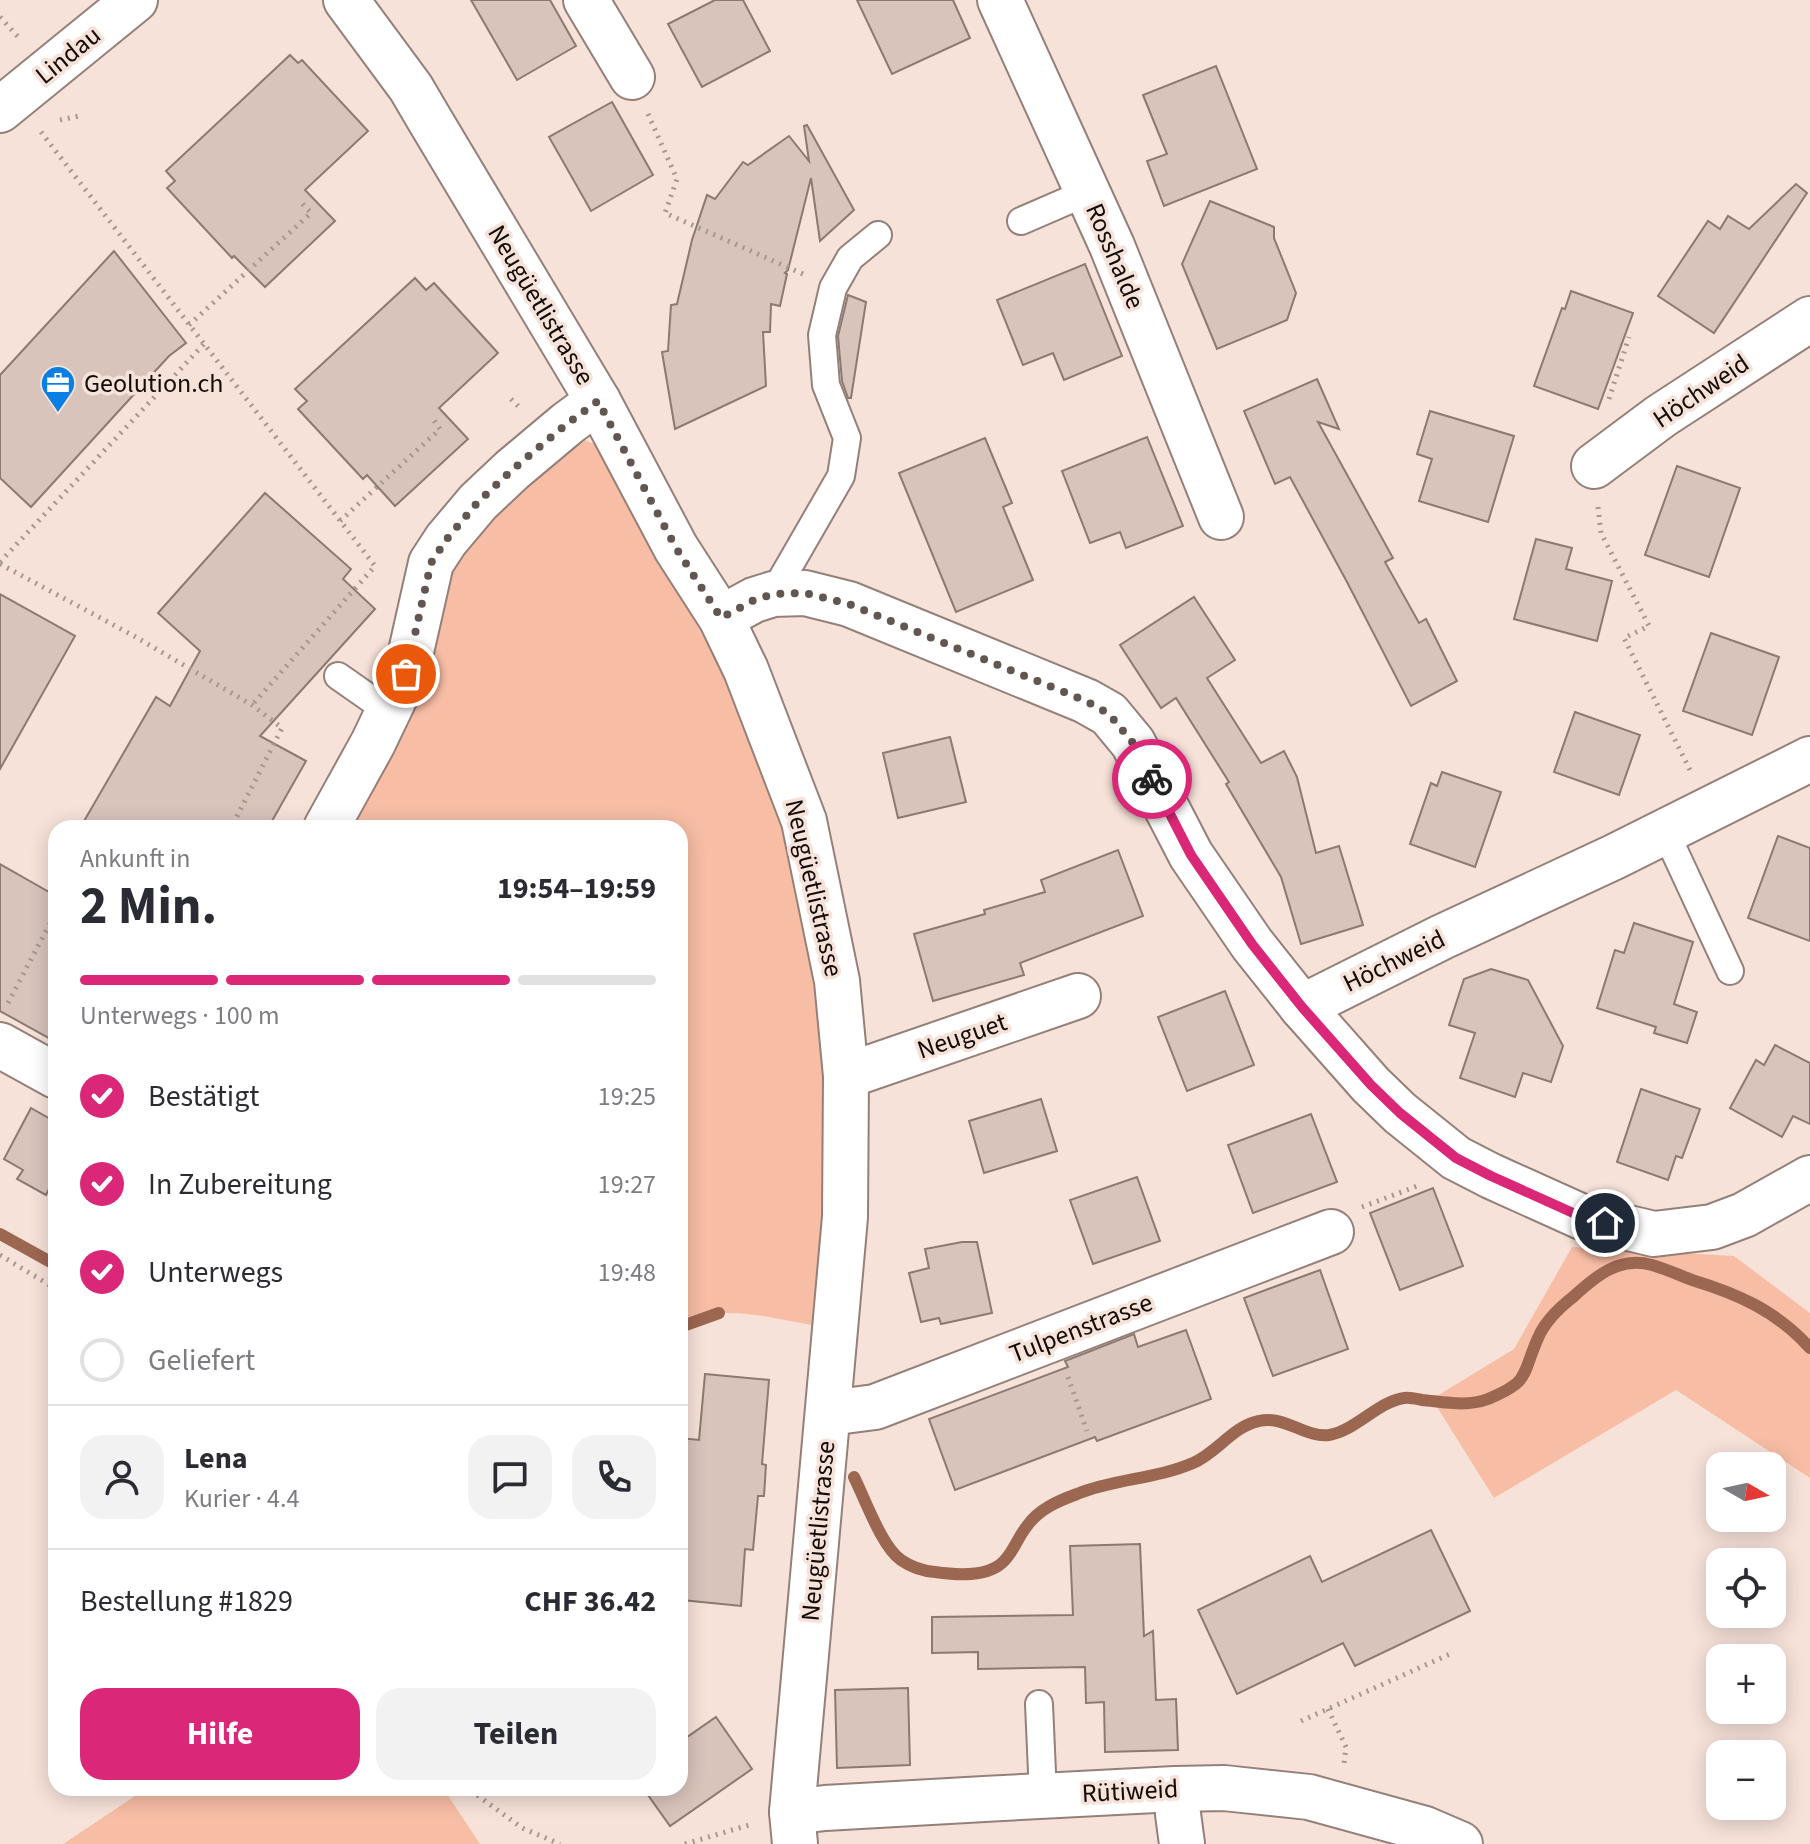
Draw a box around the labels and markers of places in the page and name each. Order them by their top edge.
office icon: Geolution.ch [39,364,77,414]
place label: Geolution.ch [84,365,223,402]
pin [372,640,440,708]
pin [1571,1189,1639,1257]

